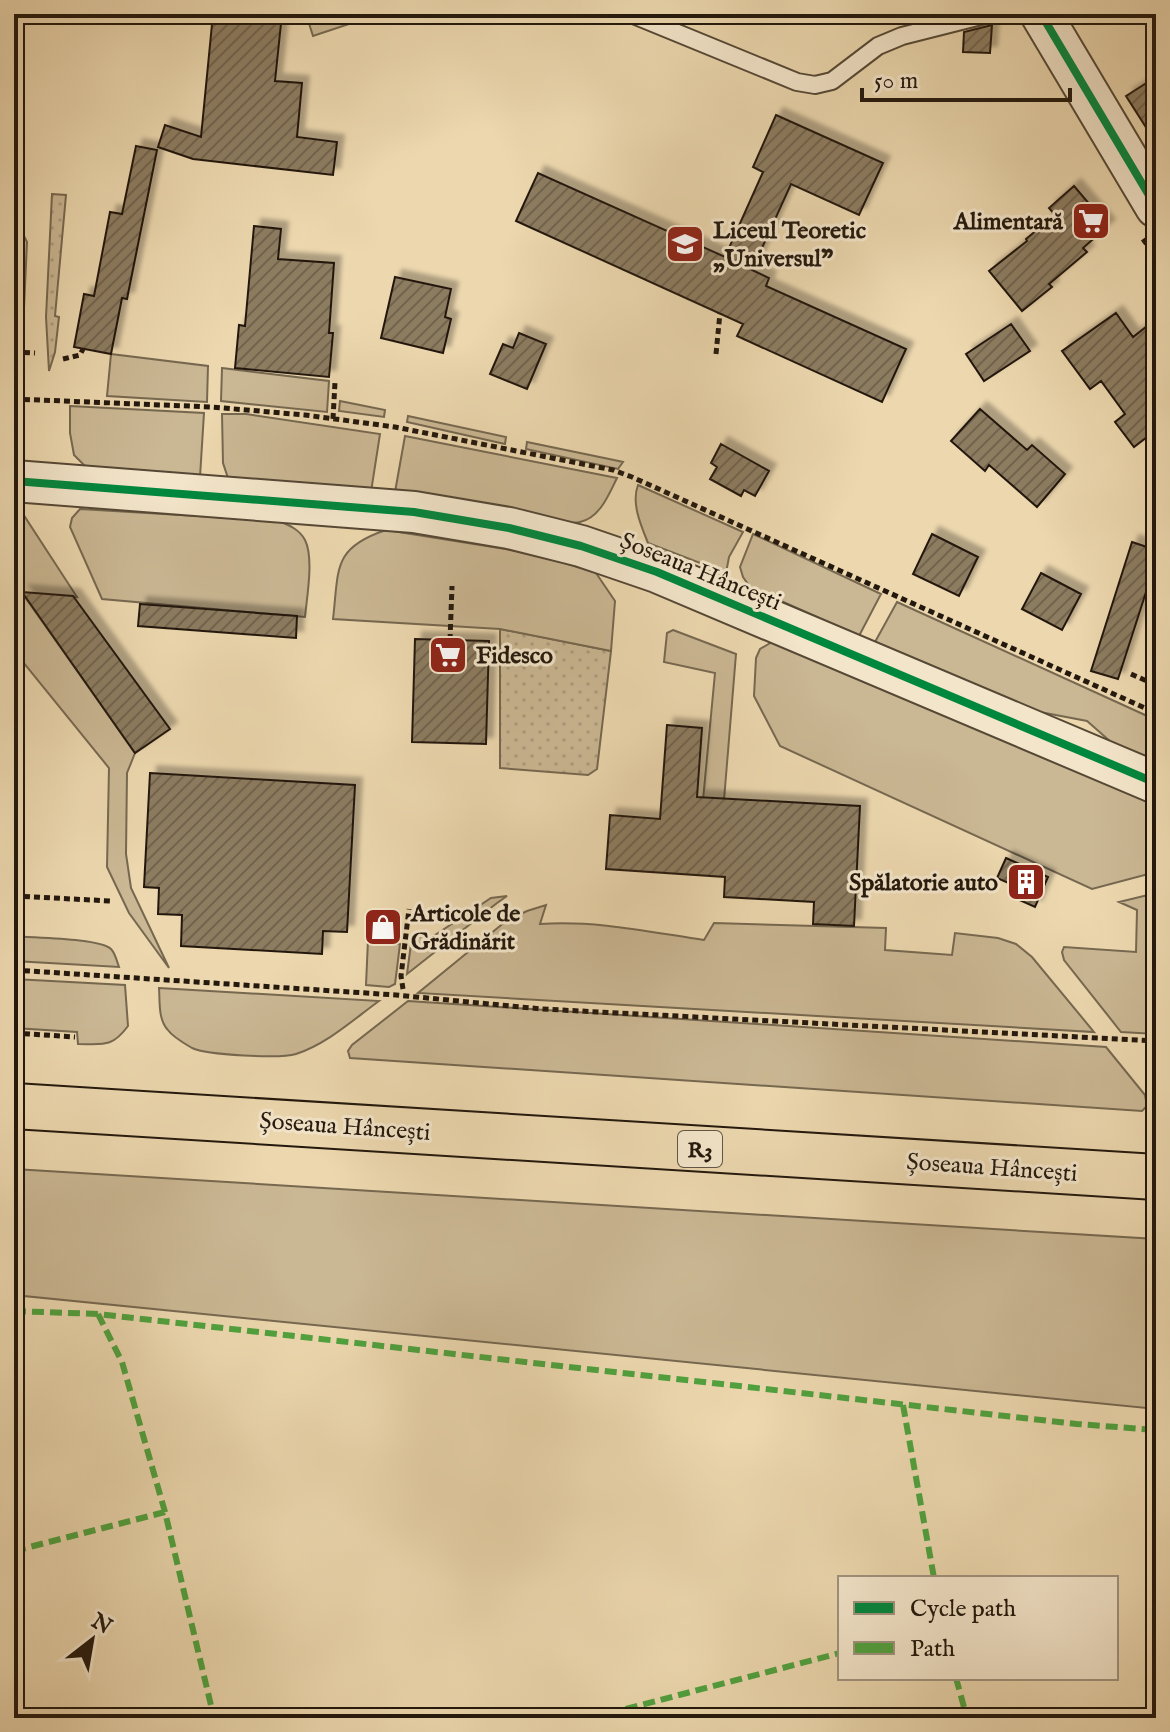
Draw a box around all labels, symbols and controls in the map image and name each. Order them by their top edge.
scale bar [862,52,1070,102]
text: 50 m [874,66,918,97]
supermarket icon: Alimentară [1070,200,1112,242]
place label: Alimentară [953,207,1064,238]
place label: Liceul Teoretic „Universul” [713,216,866,275]
school or university icon: Liceul Teoretic „Universul” [664,223,706,265]
street label: Șoseaua Hâncești [615,526,786,619]
supermarket icon: Fidesco [427,634,469,676]
place label: Fidesco [476,641,553,672]
building icon: Spălatorie auto [1005,861,1047,903]
place label: Spălatorie auto [849,868,998,899]
place label: Articole de Grădinărit [410,899,520,958]
shop icon: Articole de Grădinărit [362,906,404,948]
street label: Șoseaua Hâncești [258,1106,431,1149]
road number: R3 [678,1131,722,1167]
street label: Șoseaua Hâncești [905,1147,1078,1190]
legend [838,1576,1118,1680]
text: Cycle path [910,1594,1016,1625]
north arrow [52,1600,132,1680]
text: N [85,1607,117,1641]
text: Path [910,1634,955,1665]

